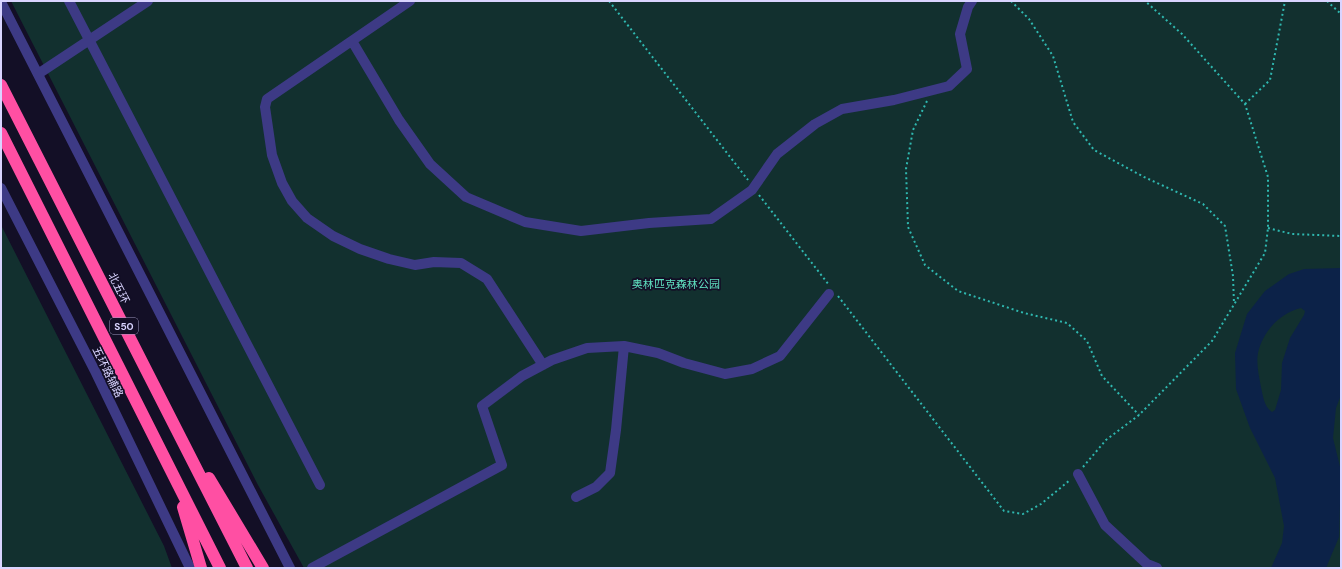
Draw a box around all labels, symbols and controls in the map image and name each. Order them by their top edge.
street label: 北五环 [105,270,133,306]
park label: 奥林匹克森林公园 [632,277,720,291]
road number: S50 [110,318,138,334]
street label: 五环路辅路 [90,344,126,400]

